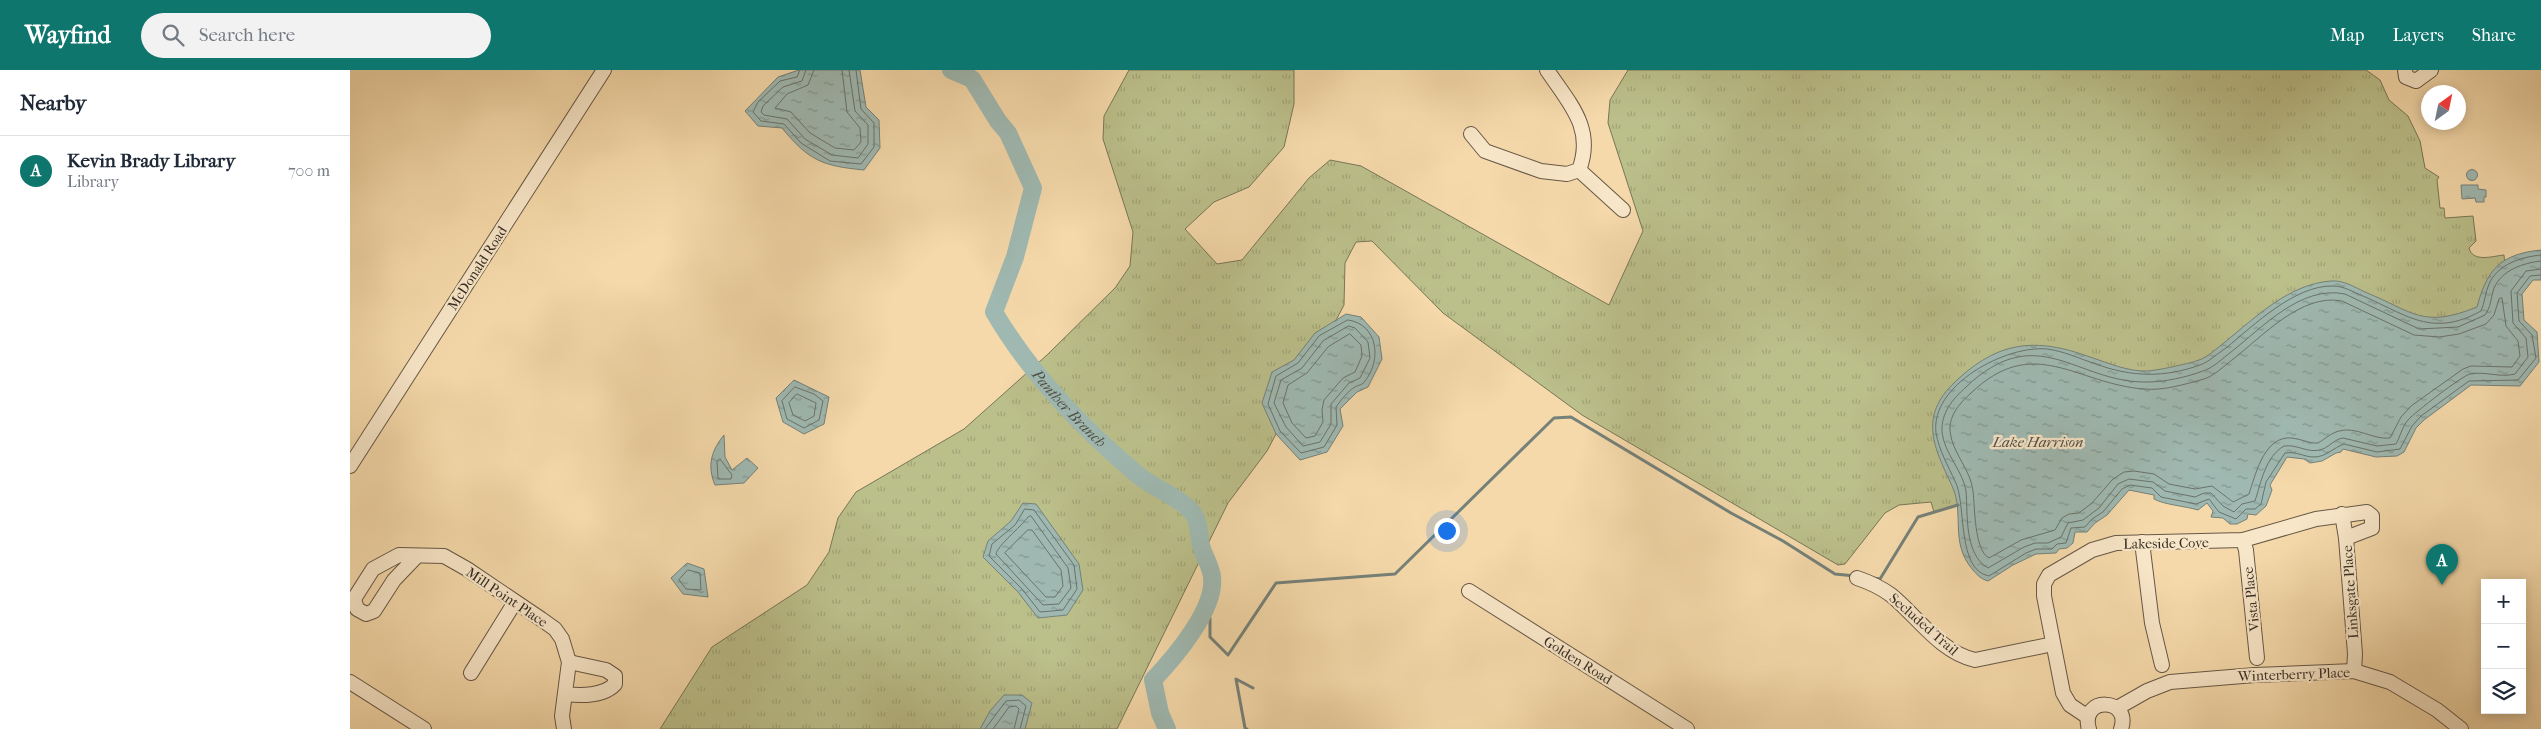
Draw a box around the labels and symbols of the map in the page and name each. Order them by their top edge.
north arrow [2421,85,2466,130]
street label: McDonald Road [444,223,511,313]
water label: Panther Branch [1028,365,1110,451]
water label: Lake Harrison [1991,433,2084,451]
your location [1434,518,1460,544]
street label: Lakeside Cove [2123,534,2209,553]
pin: A [2426,544,2458,585]
street label: Linksgate Place [2339,545,2362,639]
street label: Mill Point Place [463,564,551,631]
street label: Vista Place [2240,566,2263,633]
street label: Secluded Trail [1886,590,1962,659]
street label: Golden Road [1540,633,1615,688]
street label: Winterberry Place [2237,664,2350,685]

